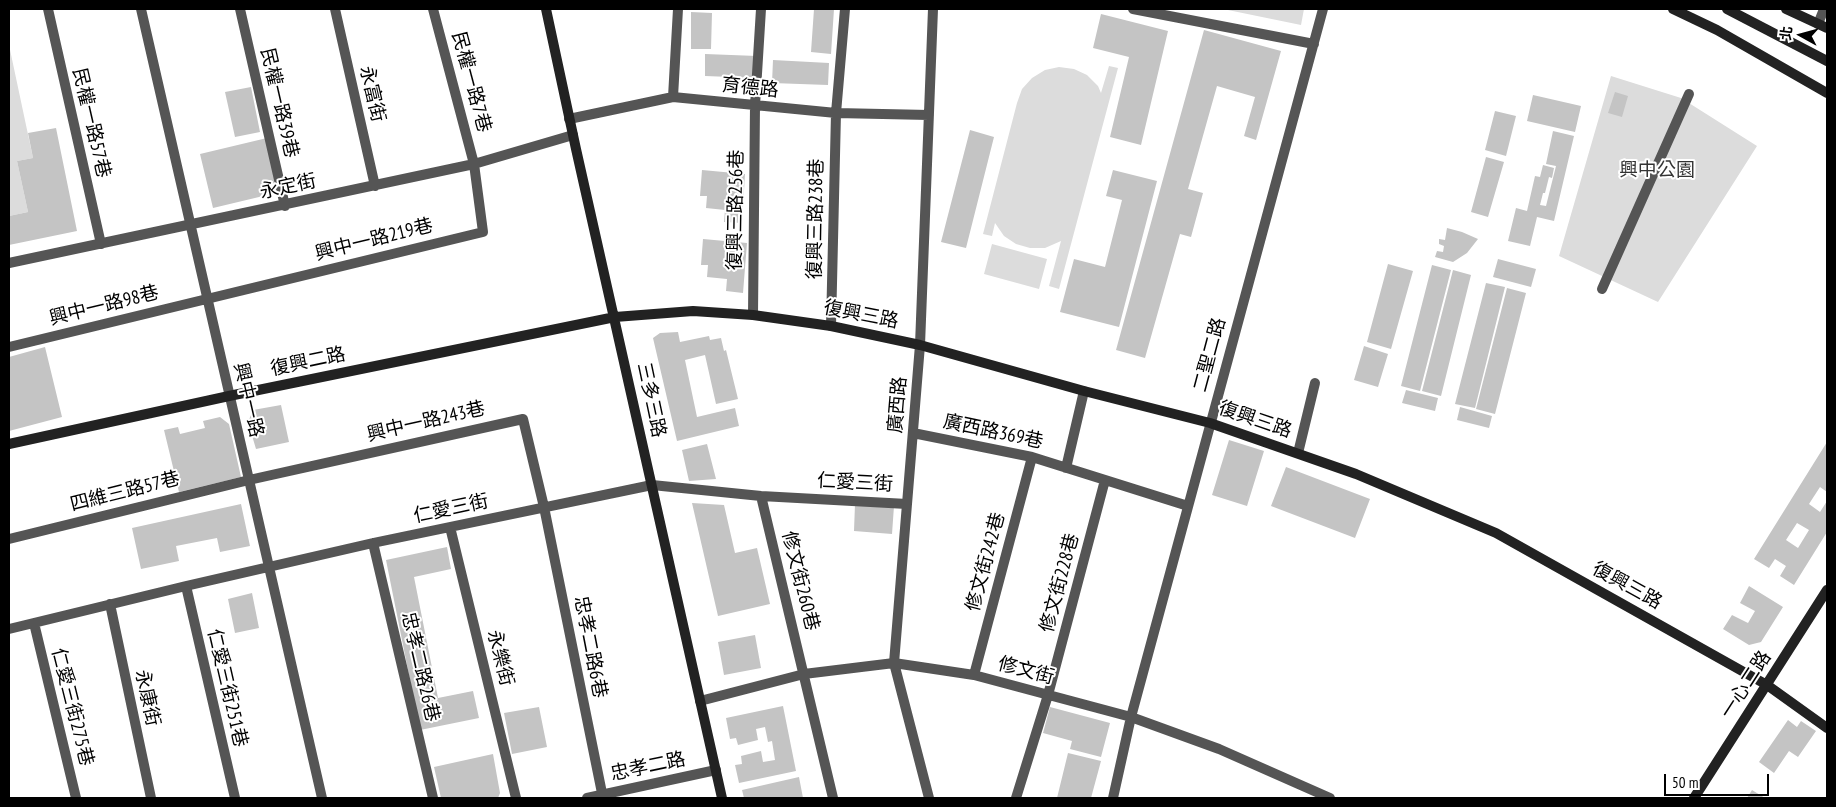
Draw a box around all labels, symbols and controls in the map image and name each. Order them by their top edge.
north arrow [1776,10,1826,60]
text: 北 [1776,25,1796,41]
street label: 民權一路7巷 [447,29,495,135]
street label: 民權一路39巷 [255,46,303,160]
street label: 永富街 [354,64,390,124]
street label: 民權一路57巷 [67,66,115,180]
street label: 育德路 [720,74,780,102]
street label: 復興三路256巷 [724,149,748,271]
street label: 復興三路238巷 [804,158,828,280]
park label: 興中公園 [1619,160,1695,182]
street label: 永定街 [258,170,318,204]
street label: 興中一路219巷 [313,214,435,266]
street label: 興中一路98巷 [47,281,161,331]
street label: 復興三路 [822,297,900,333]
street label: 二聖二路 [1189,315,1231,395]
street label: 復興二路 [268,343,348,381]
street label: 興中一路 [228,360,268,440]
street label: 三多三路 [632,360,670,440]
street label: 廣西路 [884,376,912,434]
street label: 興中一路243巷 [365,397,487,447]
street label: 復興三路 [1215,397,1295,443]
street label: 廣西路369巷 [941,410,1045,454]
street label: 四維三路57巷 [68,467,182,517]
street label: 仁愛三街 [816,470,894,496]
street label: 仁愛三街 [411,490,491,528]
street label: 修文街242巷 [962,510,1010,614]
street label: 修文街260巷 [777,529,823,633]
street label: 修文街228巷 [1036,531,1084,635]
street label: 復興三路 [1588,558,1666,614]
street label: 忠孝二路6巷 [569,594,611,700]
street label: 忠孝二路26巷 [396,610,444,724]
street label: 仁愛三街251巷 [202,627,252,749]
street label: 永樂街 [482,628,518,688]
street label: 仁愛三街275巷 [46,646,98,768]
street label: 一心二路 [1716,647,1776,723]
street label: 修文街 [996,653,1056,689]
street label: 永康街 [130,668,164,728]
street label: 忠孝二路 [608,748,688,786]
scale bar [1666,764,1771,796]
text: 50 m [1672,773,1698,792]

